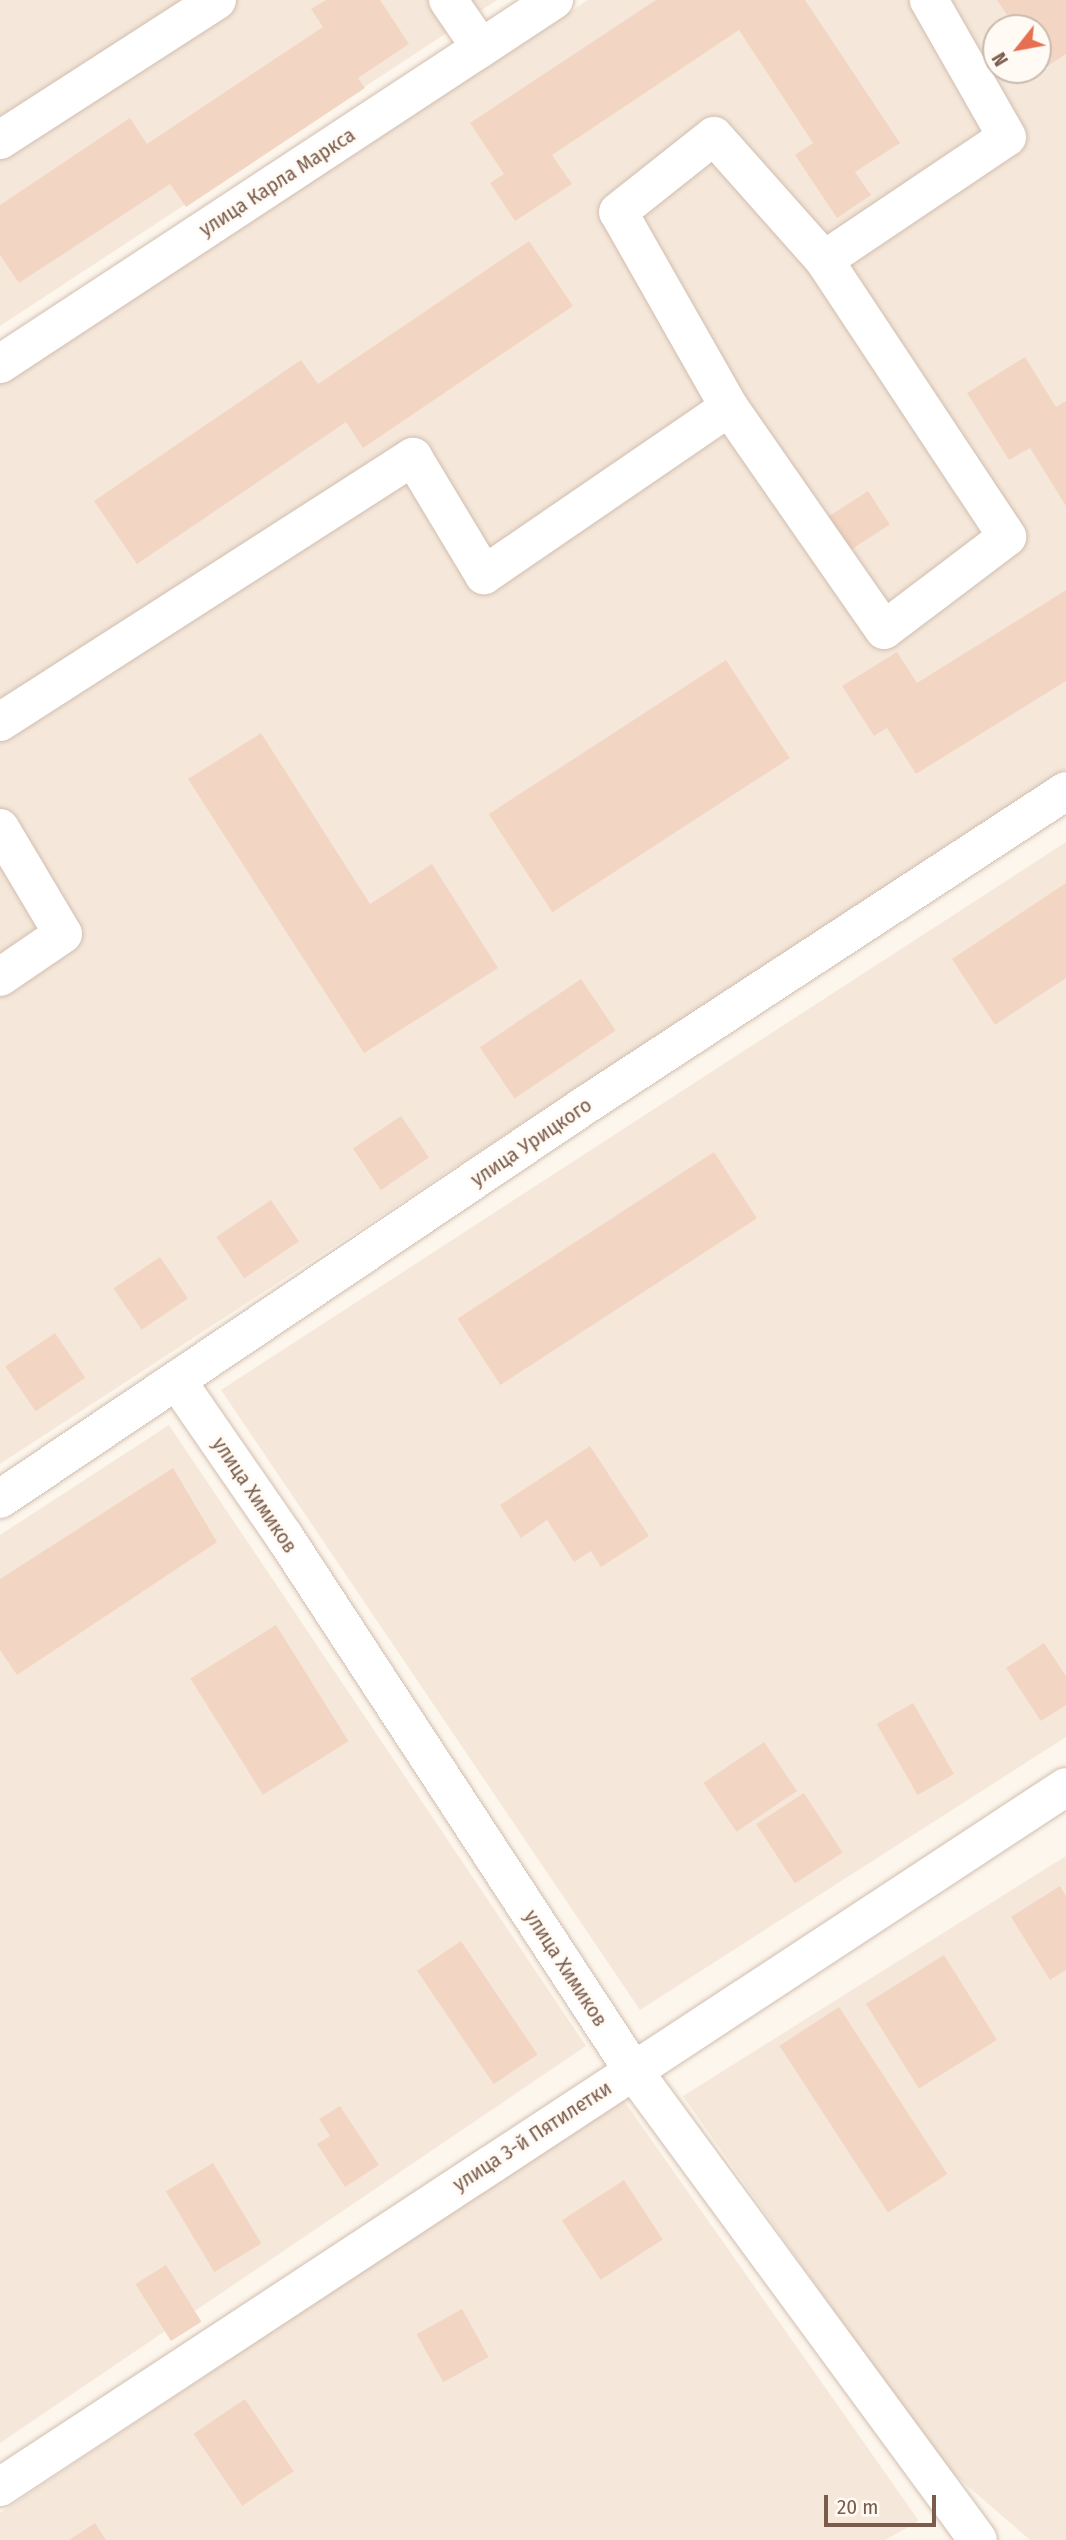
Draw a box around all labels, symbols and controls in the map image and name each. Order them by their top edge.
north arrow [982,14,1052,84]
text: N [987,48,1013,70]
street label: улица Карла Маркса [194,122,360,242]
street label: улица Урицкого [466,1092,596,1192]
street label: улица Химиков [207,1432,303,1558]
street label: улица Химиков [519,1905,613,2031]
street label: улица 3-й Пятилетки [448,2075,616,2197]
scale bar [828,2480,940,2524]
text: 20 m [837,2494,878,2520]

